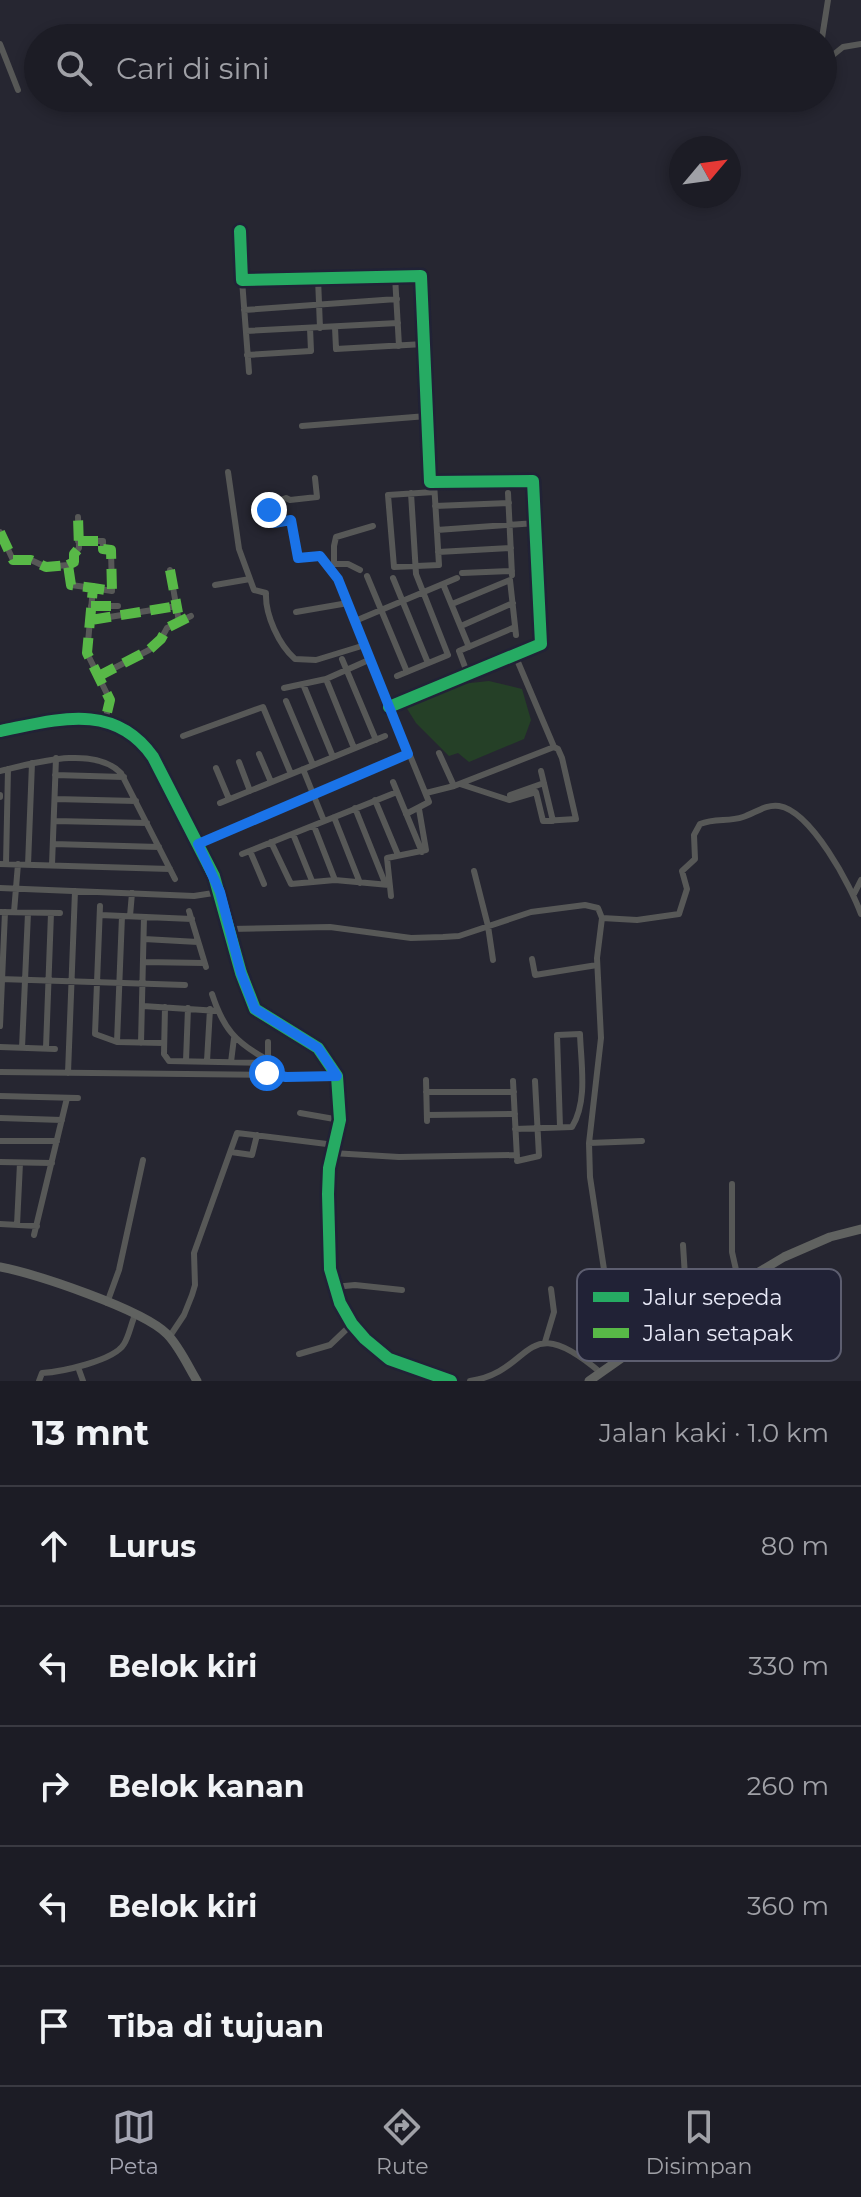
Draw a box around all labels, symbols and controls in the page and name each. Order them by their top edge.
search box [24,24,837,112]
icon: search [52,46,96,90]
text: Cari di sini [116,50,270,87]
north arrow [669,136,741,208]
route end [251,492,287,528]
route start [249,1055,285,1091]
legend [577,1269,841,1361]
text: Jalur sepeda [642,1284,782,1311]
text: Jalan setapak [642,1320,794,1347]
text: 13 mnt [32,1412,149,1454]
text: Jalan kaki · 1.0 km [599,1417,829,1449]
icon: ahead [32,1524,76,1568]
text: Lurus [108,1528,196,1565]
text: 80 m [761,1530,829,1562]
icon: left [32,1644,76,1688]
text: Belok kiri [108,1648,257,1685]
text: 330 m [748,1650,829,1682]
icon: right [32,1764,76,1808]
text: Belok kanan [108,1768,305,1805]
text: 260 m [747,1770,829,1802]
icon: left [32,1884,76,1928]
text: Belok kiri [108,1888,257,1925]
text: 360 m [747,1890,829,1922]
icon: arrive [32,2004,76,2048]
text: Tiba di tujuan [108,2008,324,2045]
tab: Peta [109,2105,159,2180]
tab: Rute [376,2105,428,2180]
tab: Disimpan [646,2105,752,2180]

